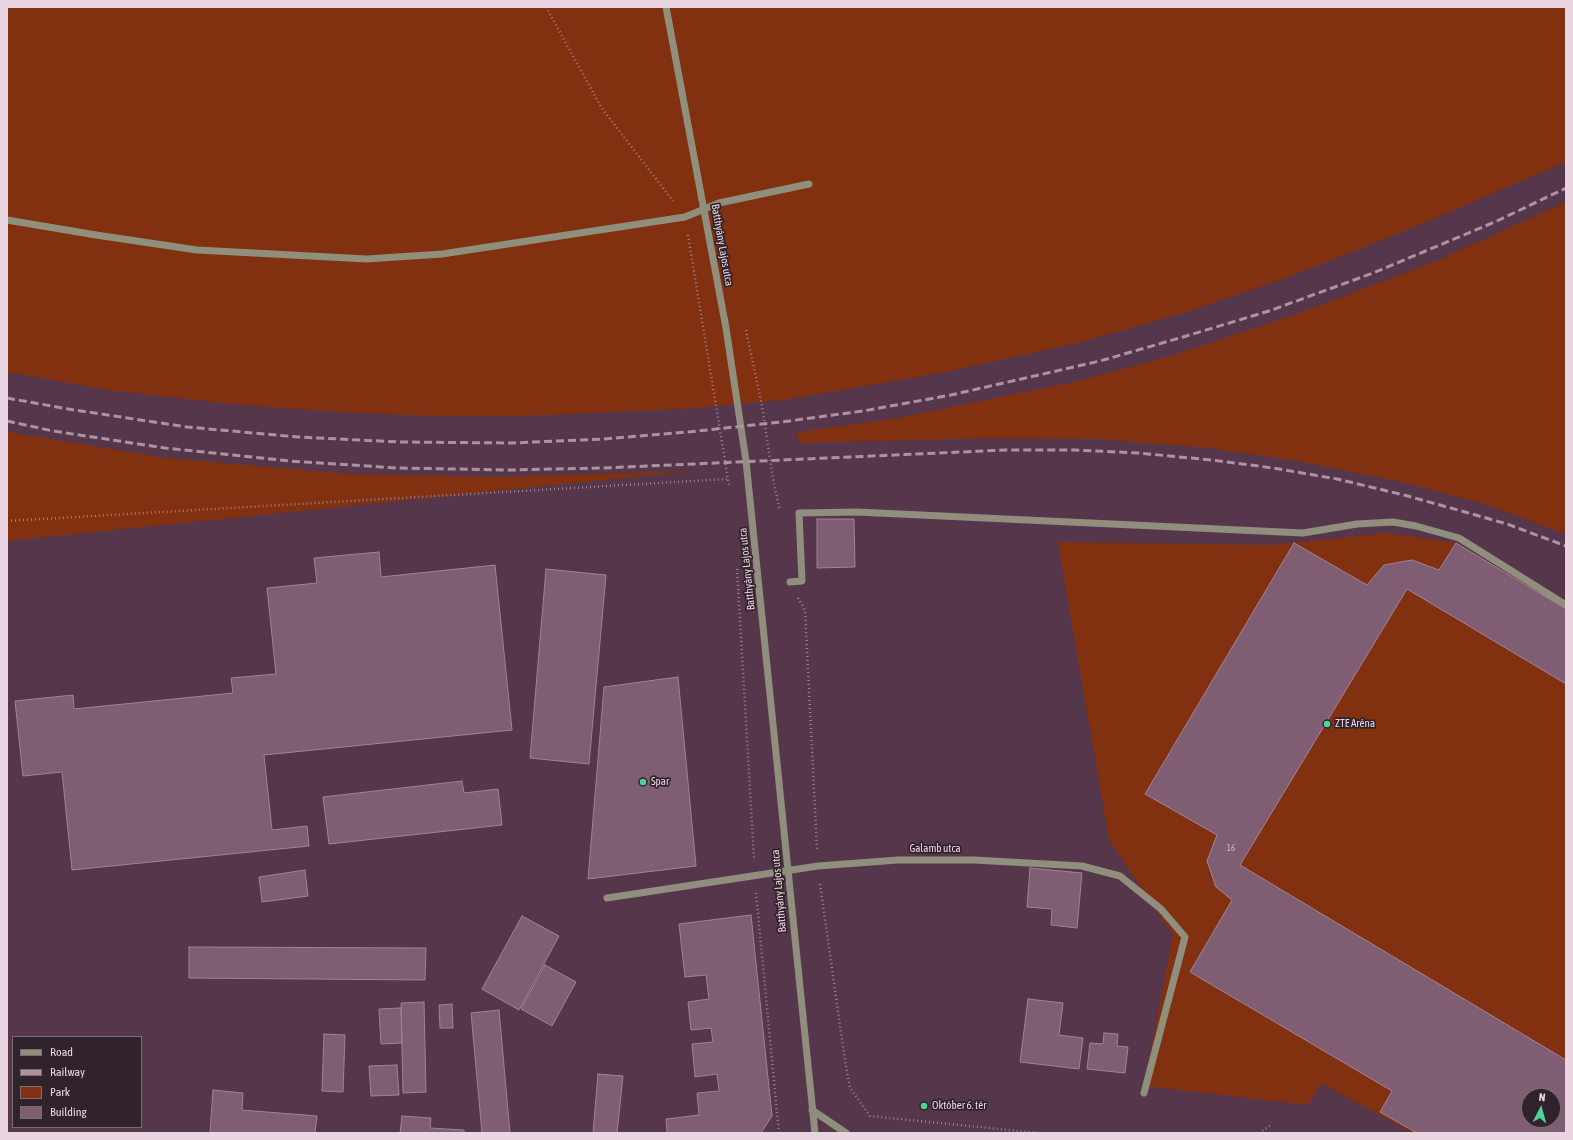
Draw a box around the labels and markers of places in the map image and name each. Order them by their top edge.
place label: ZTE Aréna [1335,717,1375,731]
marker: ZTE Aréna [1322,719,1332,729]
place label: Spar [651,775,669,789]
marker: Spar [638,777,648,787]
place label: Október 6. tér [932,1099,986,1113]
marker: Október 6. tér [919,1101,929,1111]

